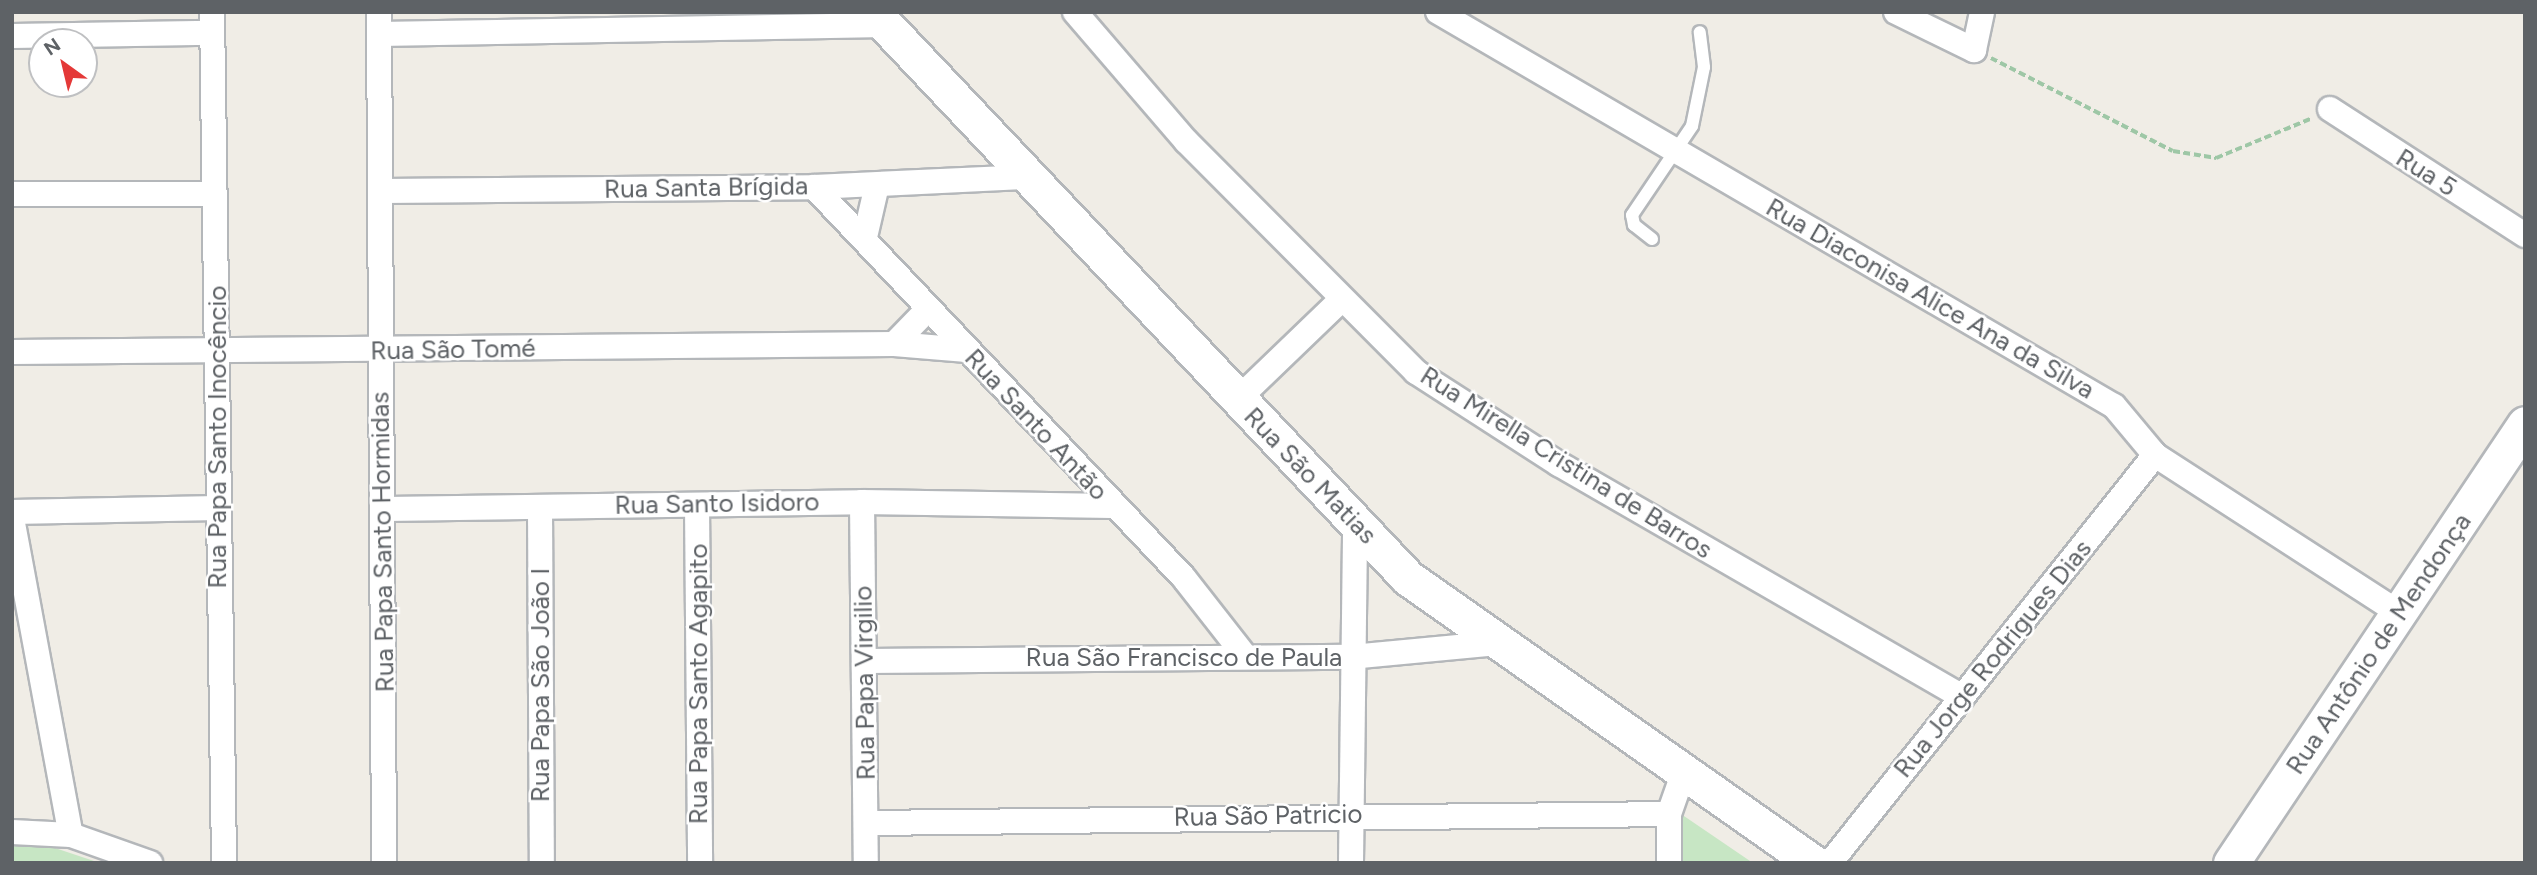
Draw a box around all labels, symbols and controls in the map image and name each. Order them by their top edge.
north arrow [28,28,98,98]
text: N [40,33,65,60]
street label: Rua 5 [2390,142,2462,204]
street label: Rua Santa Brígida [604,171,808,205]
street label: Rua Diaconisa Alice Ana da Silva [1760,192,2100,406]
street label: Rua Papa Santo Inocêncio [202,285,234,589]
street label: Rua São Tomé [370,333,536,367]
street label: Rua Santo Antão [958,343,1114,507]
street label: Rua Mirella Cristina de Barros [1414,360,1718,566]
street label: Rua Papa Santo Hormidas [365,391,401,693]
street label: Rua São Matias [1237,401,1383,551]
street label: Rua Santo Isidoro [614,487,820,521]
street label: Rua Antônio de Mendonça [2280,508,2478,780]
street label: Rua Jorge Rodrigues Dias [1887,534,2099,784]
street label: Rua Papa Santo Agapito [683,544,715,824]
street label: Rua Papa São João I [525,568,557,802]
street label: Rua Papa Virgilio [848,585,882,781]
street label: Rua São Francisco de Paula [1026,642,1342,674]
street label: Rua São Patricio [1173,799,1363,833]

